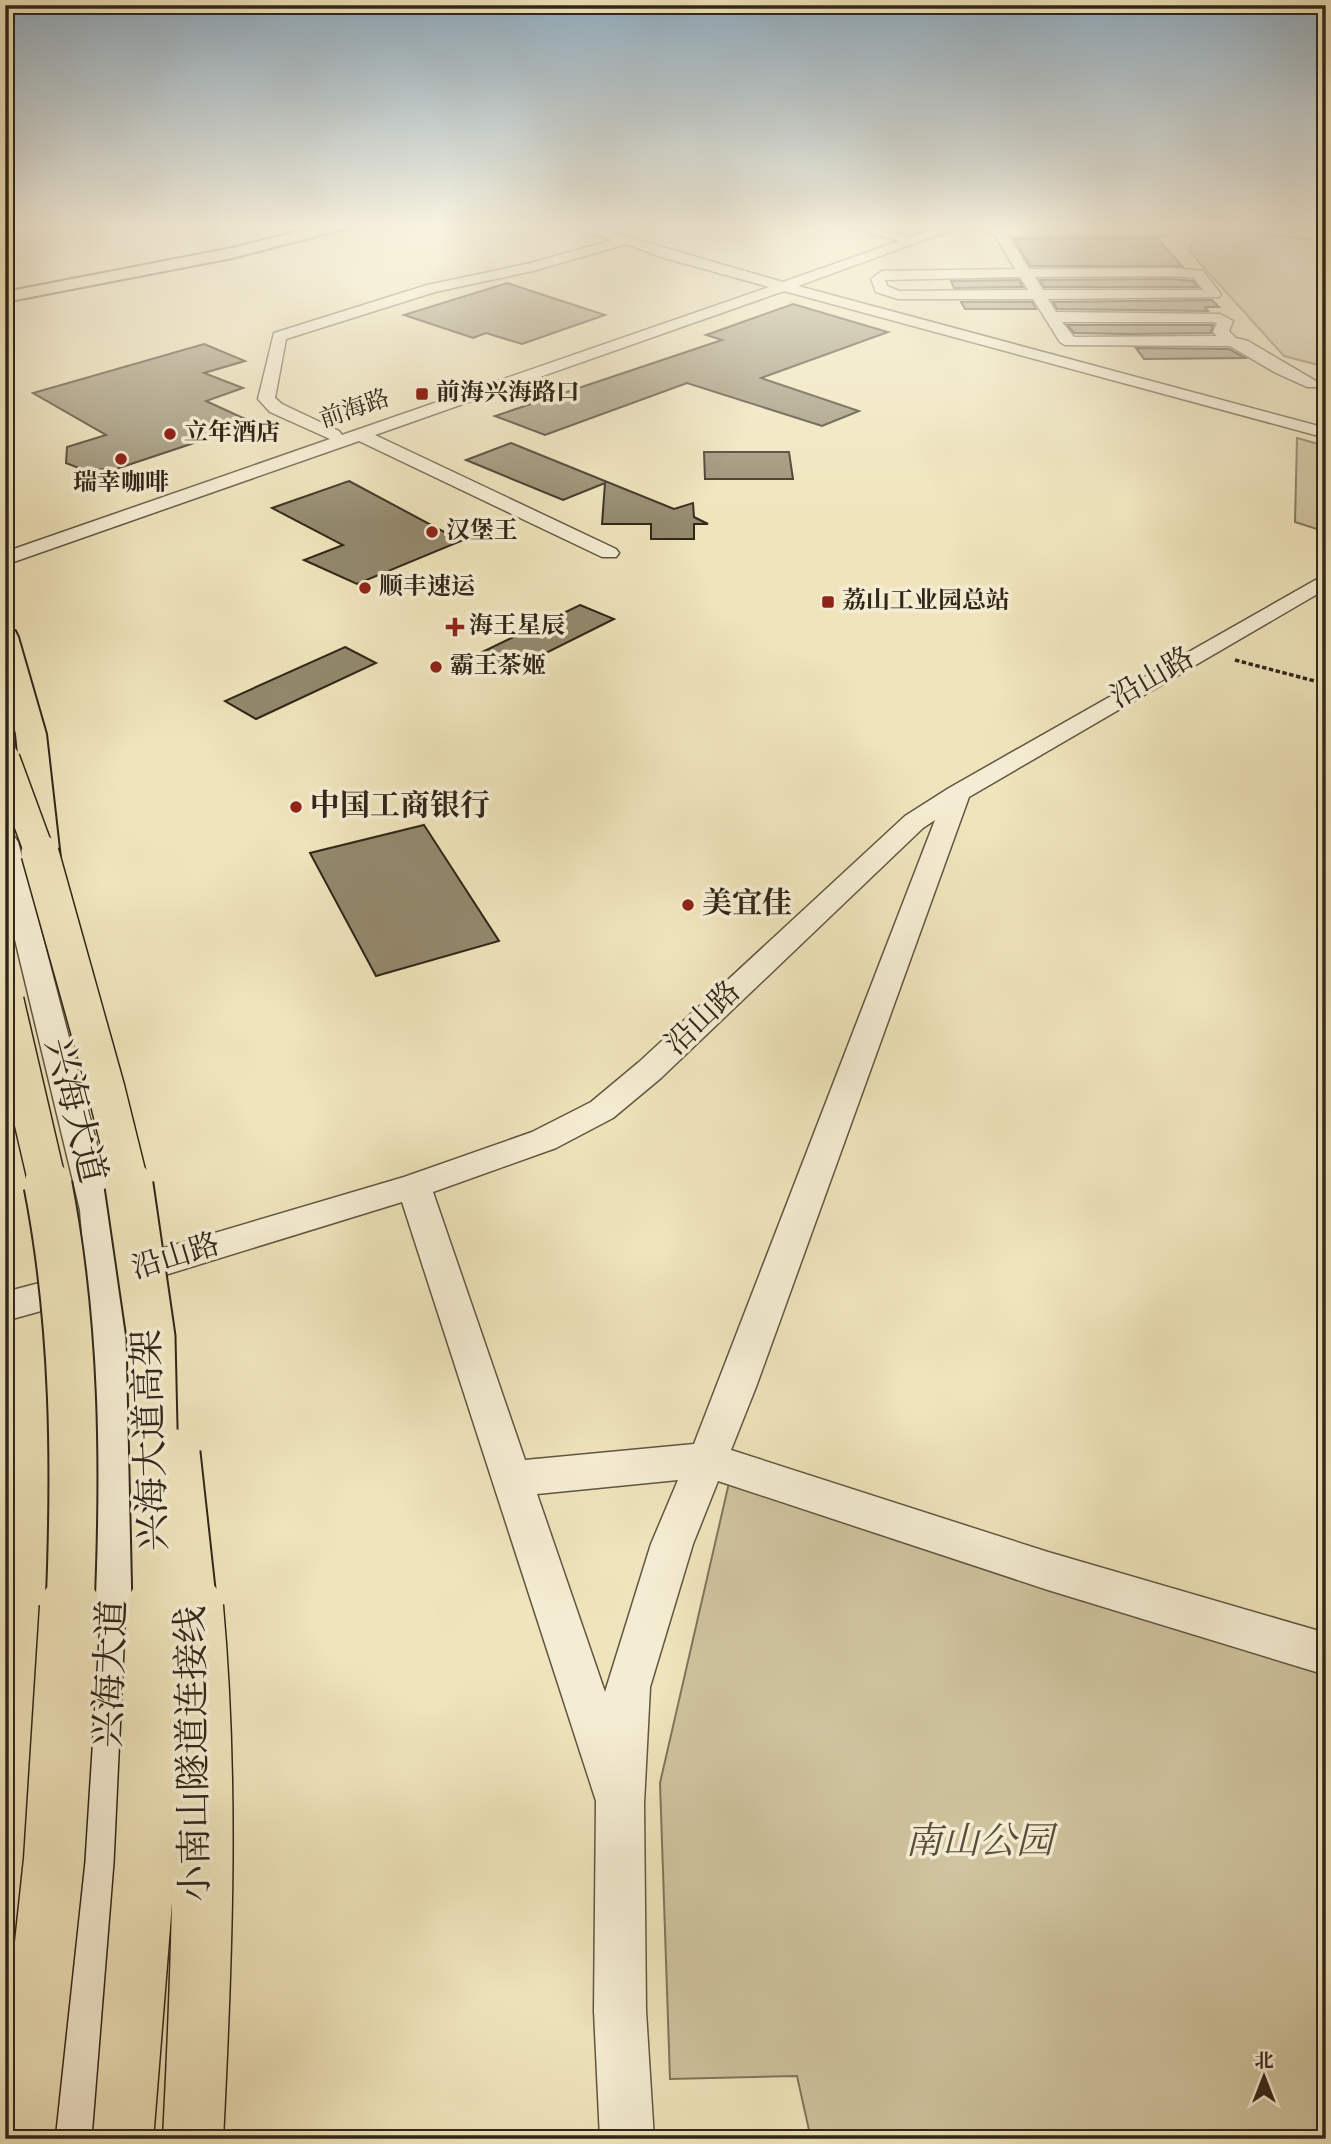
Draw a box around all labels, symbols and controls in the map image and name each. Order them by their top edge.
place label: 前海兴海路口 [436,377,580,411]
street label: 前海路 [315,382,395,438]
marker: 前海兴海路口 [414,386,430,402]
place label: 立年酒店 [184,417,280,451]
marker: 立年酒店 [162,426,178,442]
marker: 瑞幸咖啡 [113,451,129,467]
place label: 瑞幸咖啡 [73,467,169,501]
place label: 汉堡王 [446,515,518,549]
marker: 汉堡王 [424,524,440,540]
place label: 顺丰速运 [379,571,475,605]
marker: 顺丰速运 [357,580,373,596]
place label: 荔山工业园总站 [842,585,1010,619]
marker: 荔山工业园总站 [820,594,836,610]
place label: 海王星辰 [469,610,565,644]
marker: 海王星辰 [447,619,463,635]
street label: 沿山路 [1103,638,1203,720]
place label: 霸王茶姬 [450,650,546,684]
marker: 霸王茶姬 [428,659,444,675]
place label: 中国工商银行 [310,786,490,829]
marker: 中国工商银行 [288,799,304,815]
place label: 美宜佳 [702,884,792,927]
marker: 美宜佳 [680,897,696,913]
street label: 沿山路 [657,972,751,1066]
street label: 兴海大道 [29,1033,117,1189]
street label: 沿山路 [127,1224,225,1292]
street label: 兴海大道高架 [122,1328,184,1552]
street label: 兴海大道 [83,1599,143,1749]
street label: 小南山隧道连接线 [166,1606,226,1902]
park label: 南山公园 [905,1817,1058,1871]
north arrow [1230,2042,1300,2112]
text: 北 [1254,2049,1274,2076]

